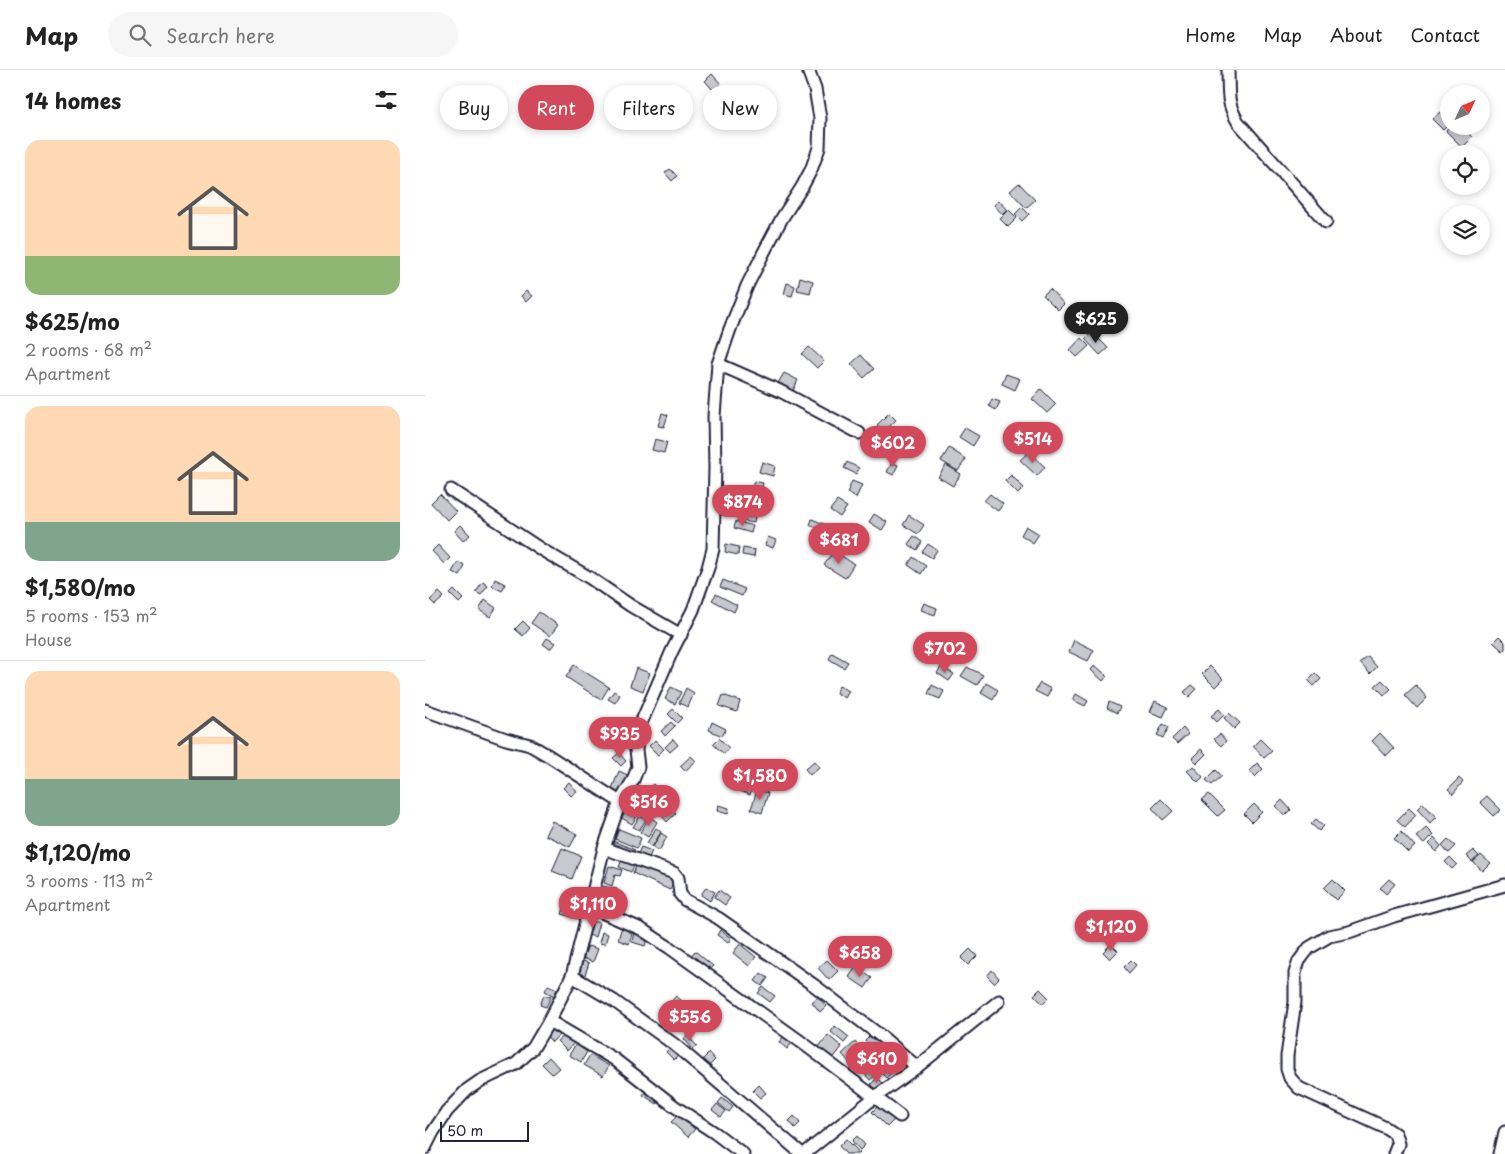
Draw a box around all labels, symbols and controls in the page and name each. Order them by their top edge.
search box [108,12,458,57]
text: Map [25,17,78,53]
icon: search [126,21,154,49]
text: Search here [166,21,275,49]
text: Home [1185,21,1235,48]
text: Map [1263,21,1302,48]
text: About [1330,21,1382,48]
text: Contact [1410,21,1480,48]
text: 14 homes [25,84,121,116]
chip: Buy [440,85,508,130]
chip: Rent [518,85,594,130]
chip: Filters [604,85,693,130]
chip: New [703,85,777,130]
north arrow [1440,85,1490,135]
map controls [1440,85,1490,255]
icon: filters [372,86,400,114]
button: locate [1440,145,1490,195]
icon: home [168,173,258,263]
button: layers [1440,205,1490,255]
pin: $625 [1066,302,1126,344]
text: $625/mo [25,305,120,337]
text: $625 [1075,306,1117,330]
text: 2 rooms · 68 m² [25,337,152,361]
text: Apartment [25,361,110,385]
pin: $514 [1003,422,1063,464]
pin: $602 [863,426,923,468]
text: $514 [1014,426,1052,450]
text: $602 [871,430,915,454]
icon: home [168,438,258,528]
pin: $874 [713,484,773,527]
text: $874 [723,489,763,513]
pin: $681 [809,522,869,565]
text: $681 [820,527,859,551]
text: $1,580/mo [25,571,135,603]
text: 5 rooms · 153 m² [25,603,158,627]
text: House [25,627,72,651]
pin: $702 [915,632,975,674]
text: $702 [924,636,966,660]
icon: home [168,703,258,793]
pin: $935 [590,716,650,759]
text: $935 [600,721,640,745]
pin: $1,580 [719,758,801,801]
text: $1,580 [733,763,787,787]
pin: $516 [619,784,679,827]
text: $516 [630,789,668,813]
text: $1,120/mo [25,836,131,868]
text: 3 rooms · 113 m² [25,868,153,892]
pin: $1,110 [552,886,634,929]
text: $1,110 [570,891,616,915]
text: Apartment [25,892,110,916]
pin: $1,120 [1070,910,1152,952]
text: $1,120 [1086,914,1136,938]
pin: $658 [830,936,890,978]
text: $658 [839,940,881,964]
pin: $556 [660,1000,720,1042]
text: $556 [669,1004,711,1028]
pin: $610 [847,1042,907,1084]
text: $610 [857,1046,897,1070]
scale bar [440,1119,529,1142]
text: 50 m [447,1120,483,1141]

